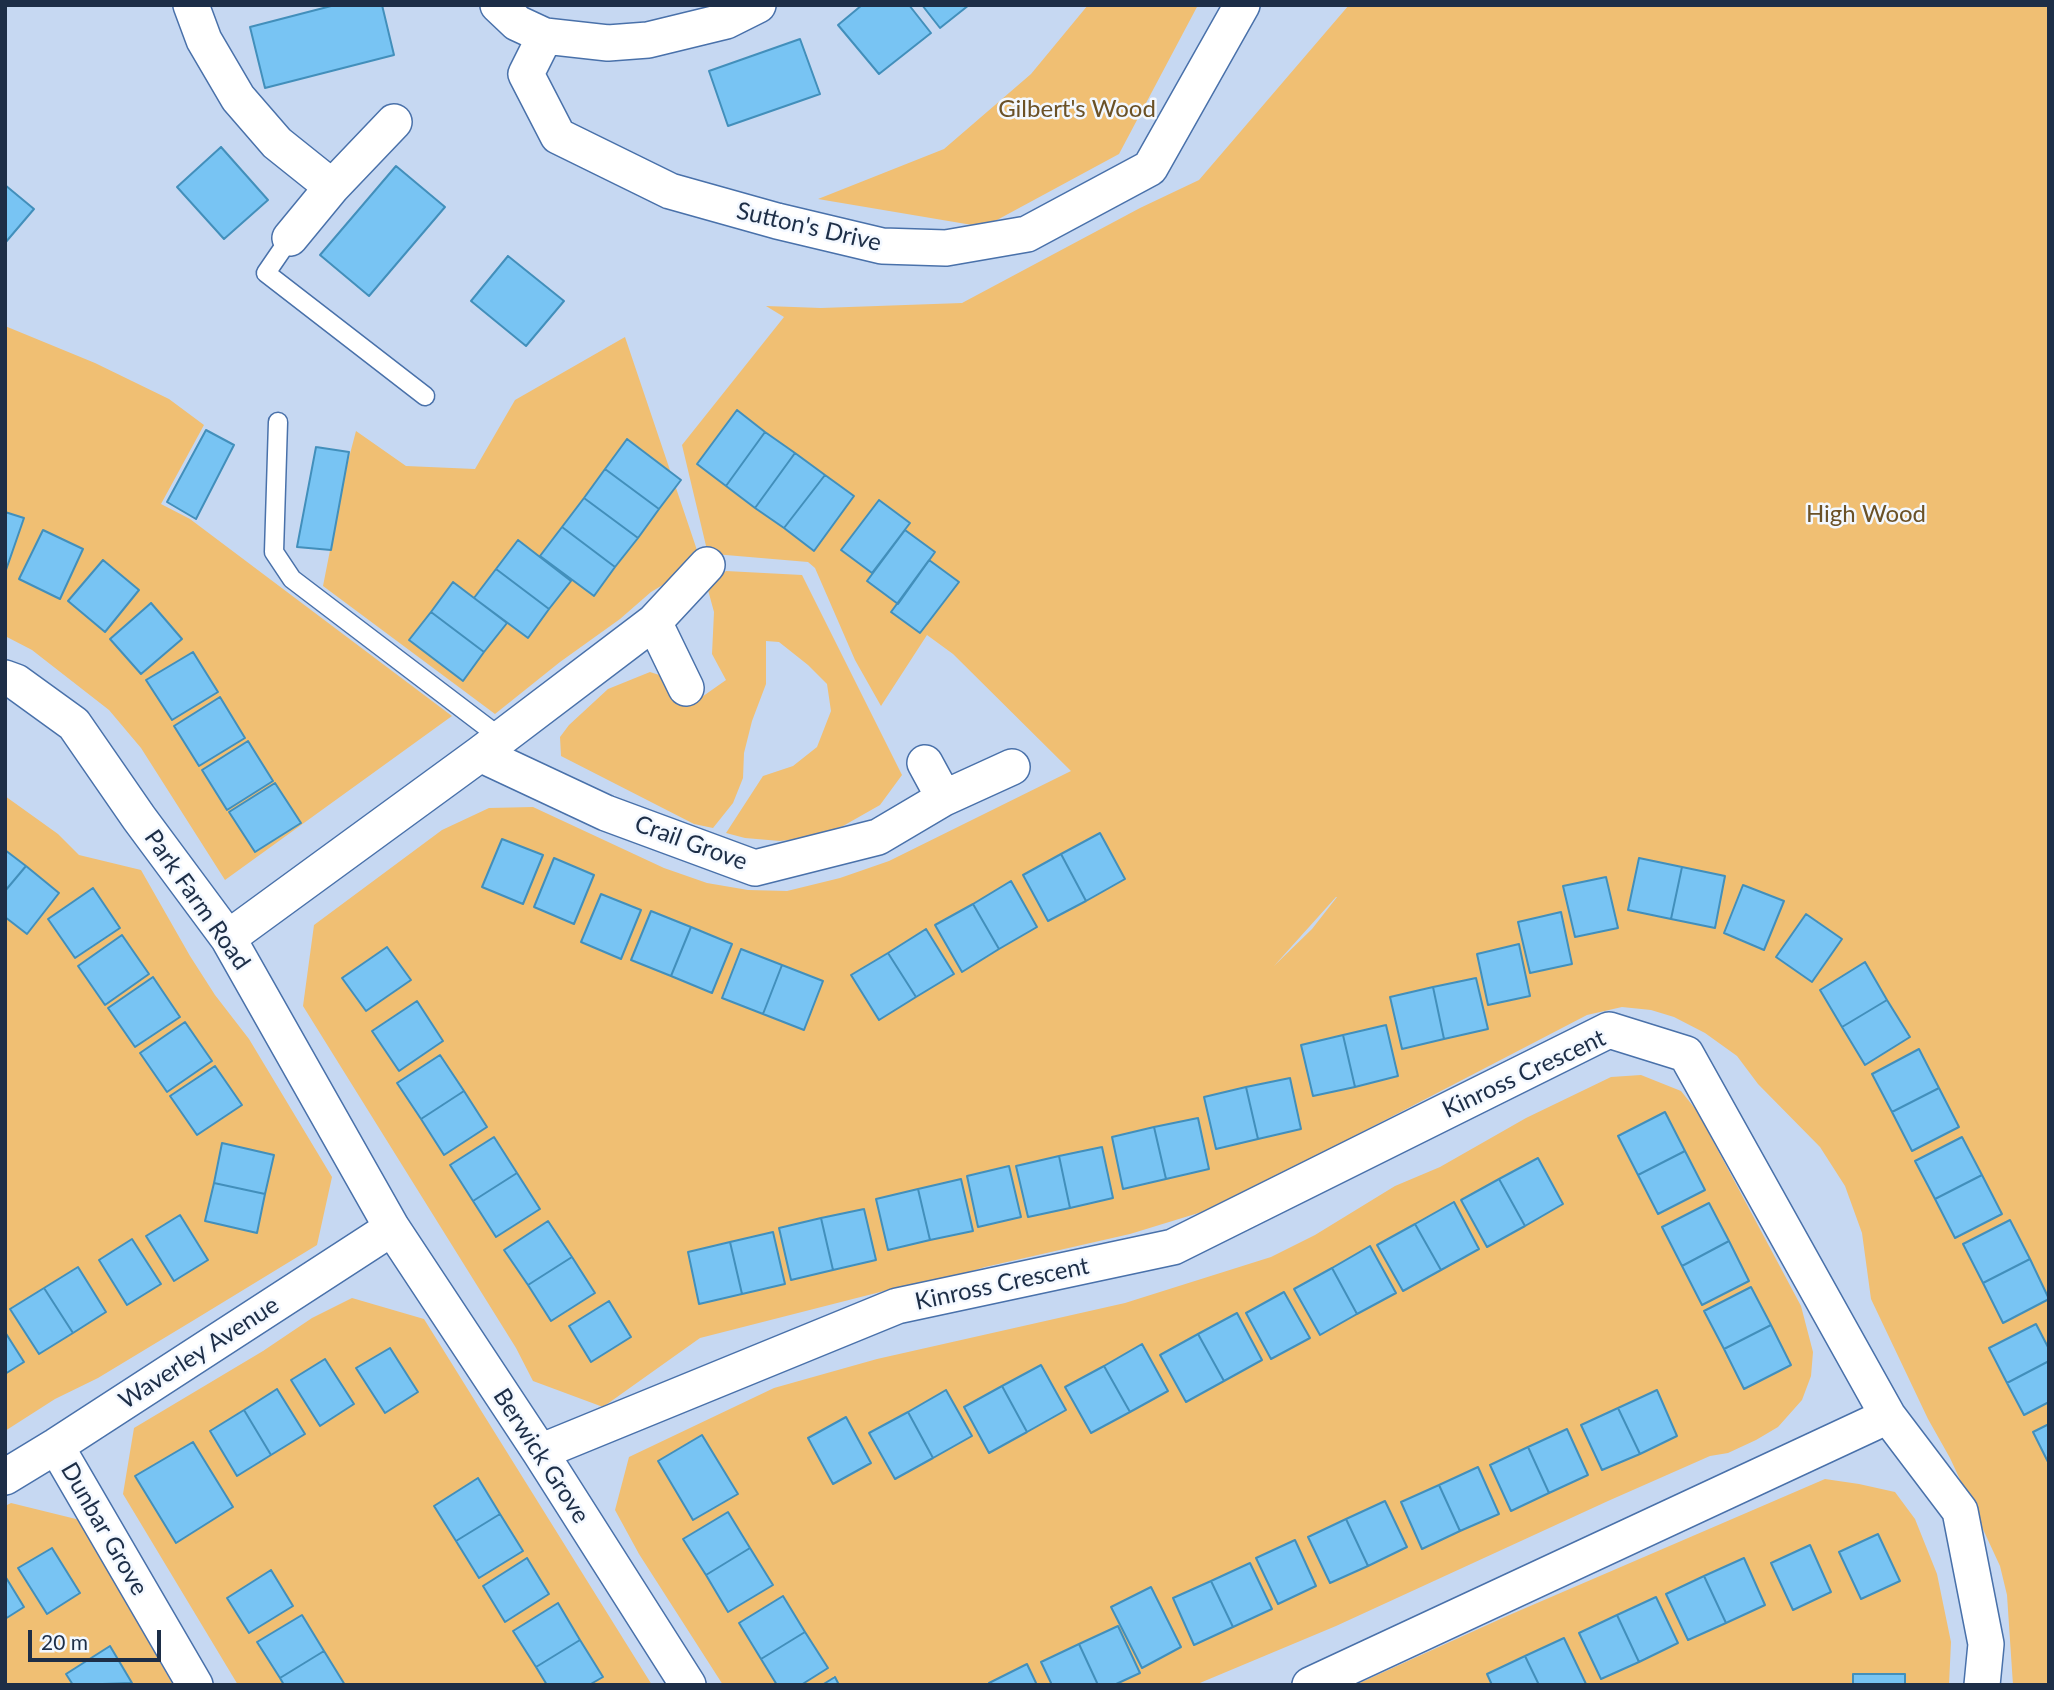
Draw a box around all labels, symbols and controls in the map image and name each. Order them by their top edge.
park label: Gilbert's Wood [998,95,1156,123]
street label: Sutton's Drive [734,196,884,258]
park label: High Wood [1806,500,1926,528]
street label: Crail Grove [631,809,751,877]
street label: Park Farm Road [138,824,256,976]
street label: Kinross Crescent [1438,1024,1610,1124]
street label: Kinross Crescent [913,1252,1091,1316]
street label: Waverley Avenue [114,1291,284,1415]
street label: Berwick Grove [487,1383,595,1529]
street label: Dunbar Grove [54,1457,154,1601]
scale bar [32,1616,164,1660]
text: 20 m [41,1629,88,1654]

